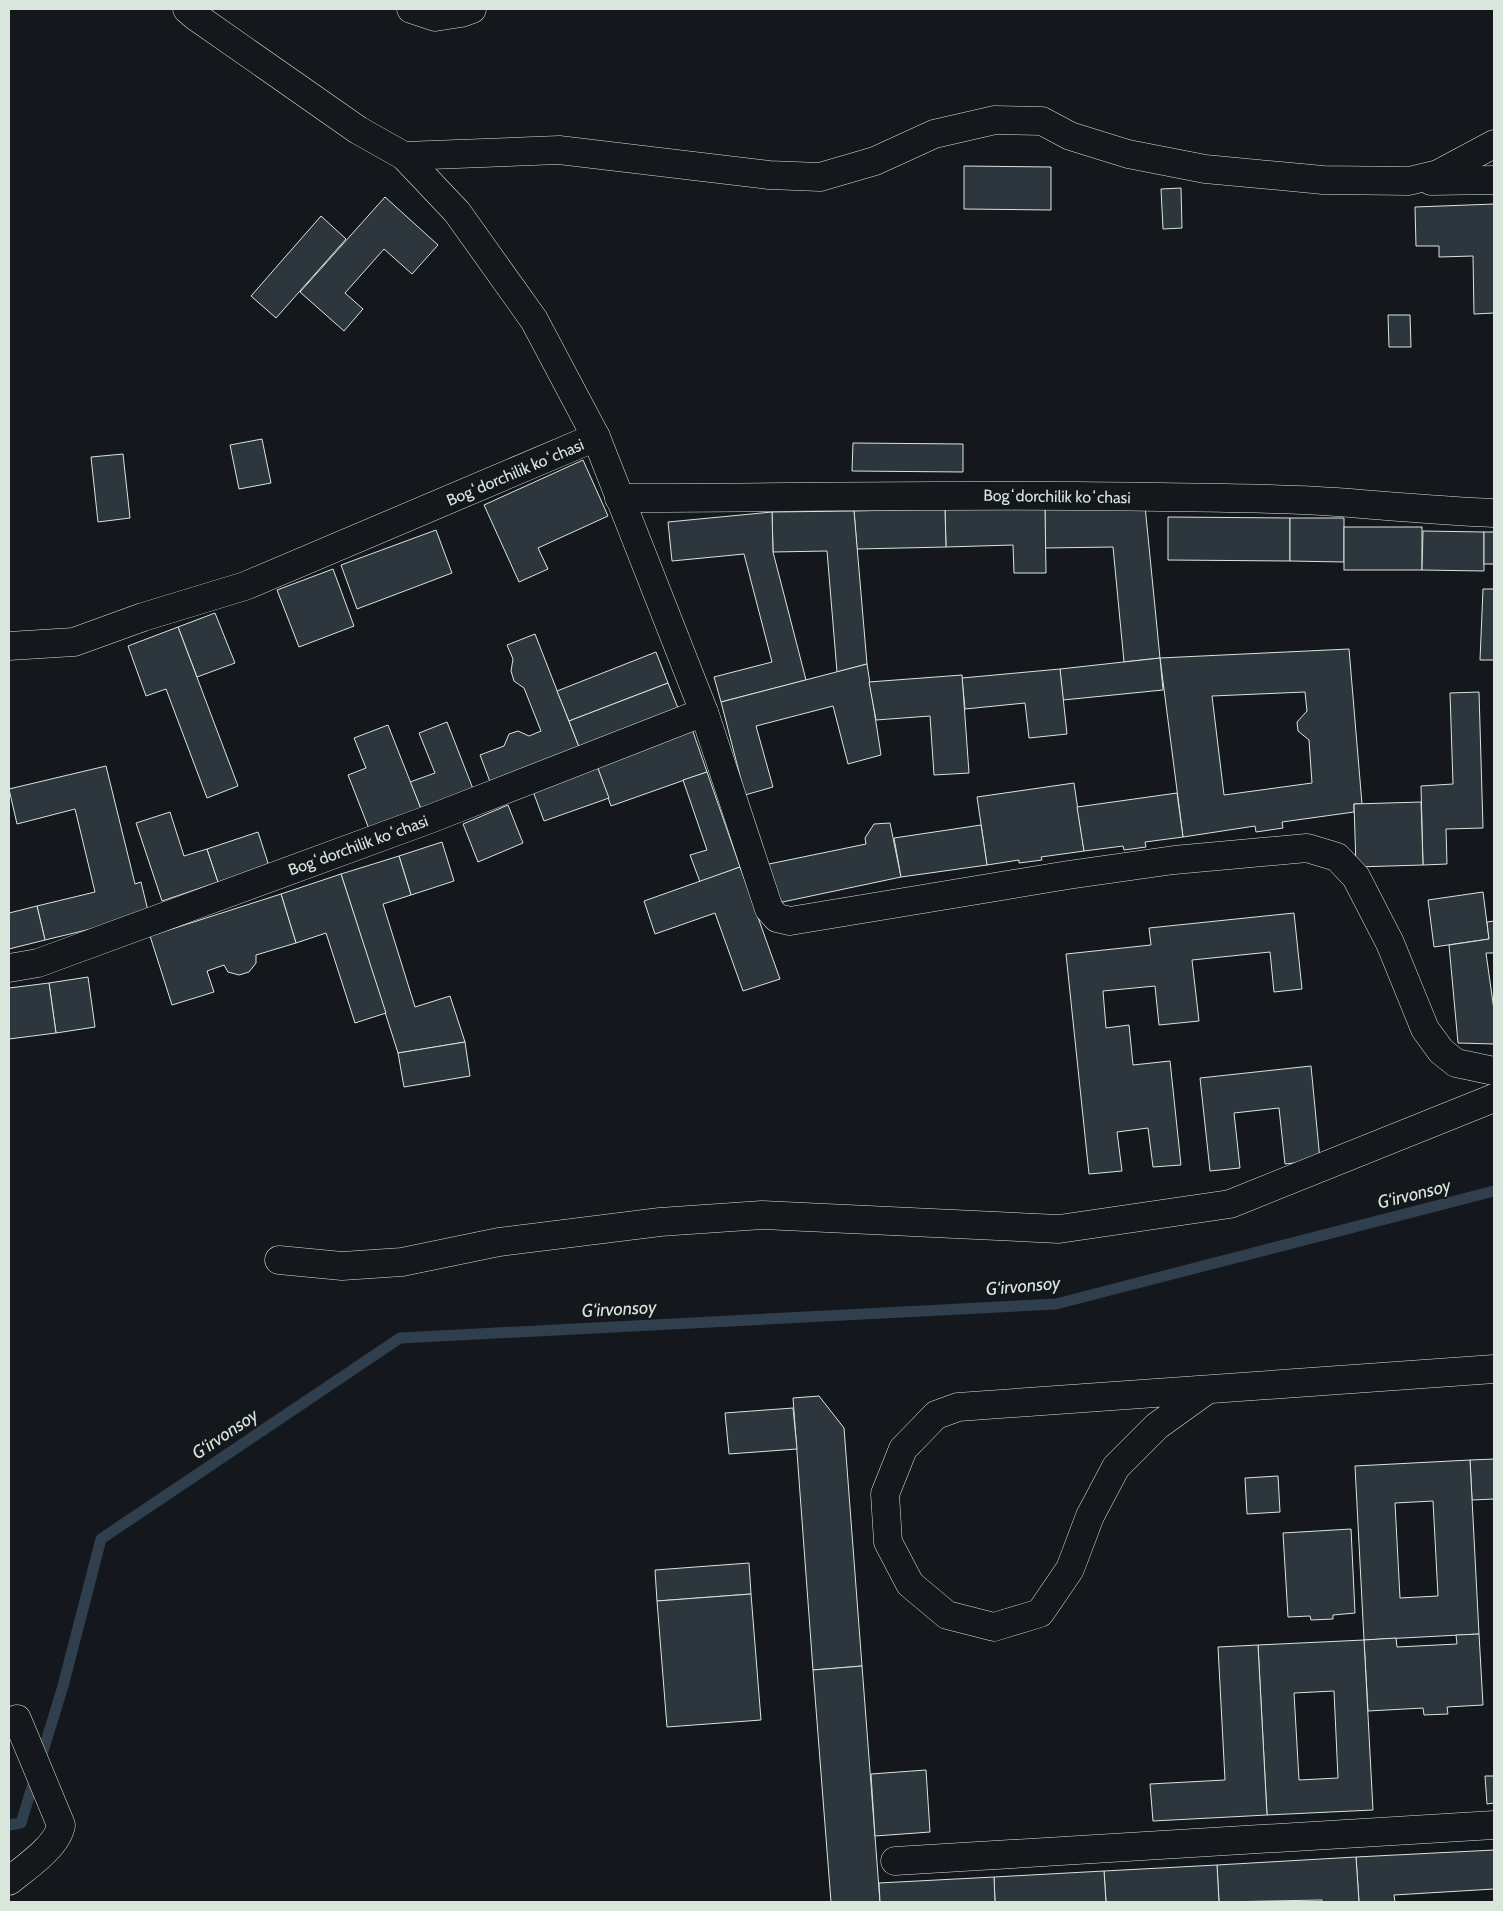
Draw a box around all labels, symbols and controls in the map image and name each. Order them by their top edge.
street label: Bogʻdorchilik koʻchasi [444,435,587,510]
street label: Bogʻdorchilik koʻchasi [983,486,1131,507]
street label: Bogʻdorchilik koʻchasi [286,811,431,880]
water label: G‘irvonsoy [1375,1174,1454,1214]
water label: G‘irvonsoy [985,1272,1062,1300]
water label: G‘irvonsoy [581,1296,658,1322]
water label: G‘irvonsoy [188,1404,263,1464]

